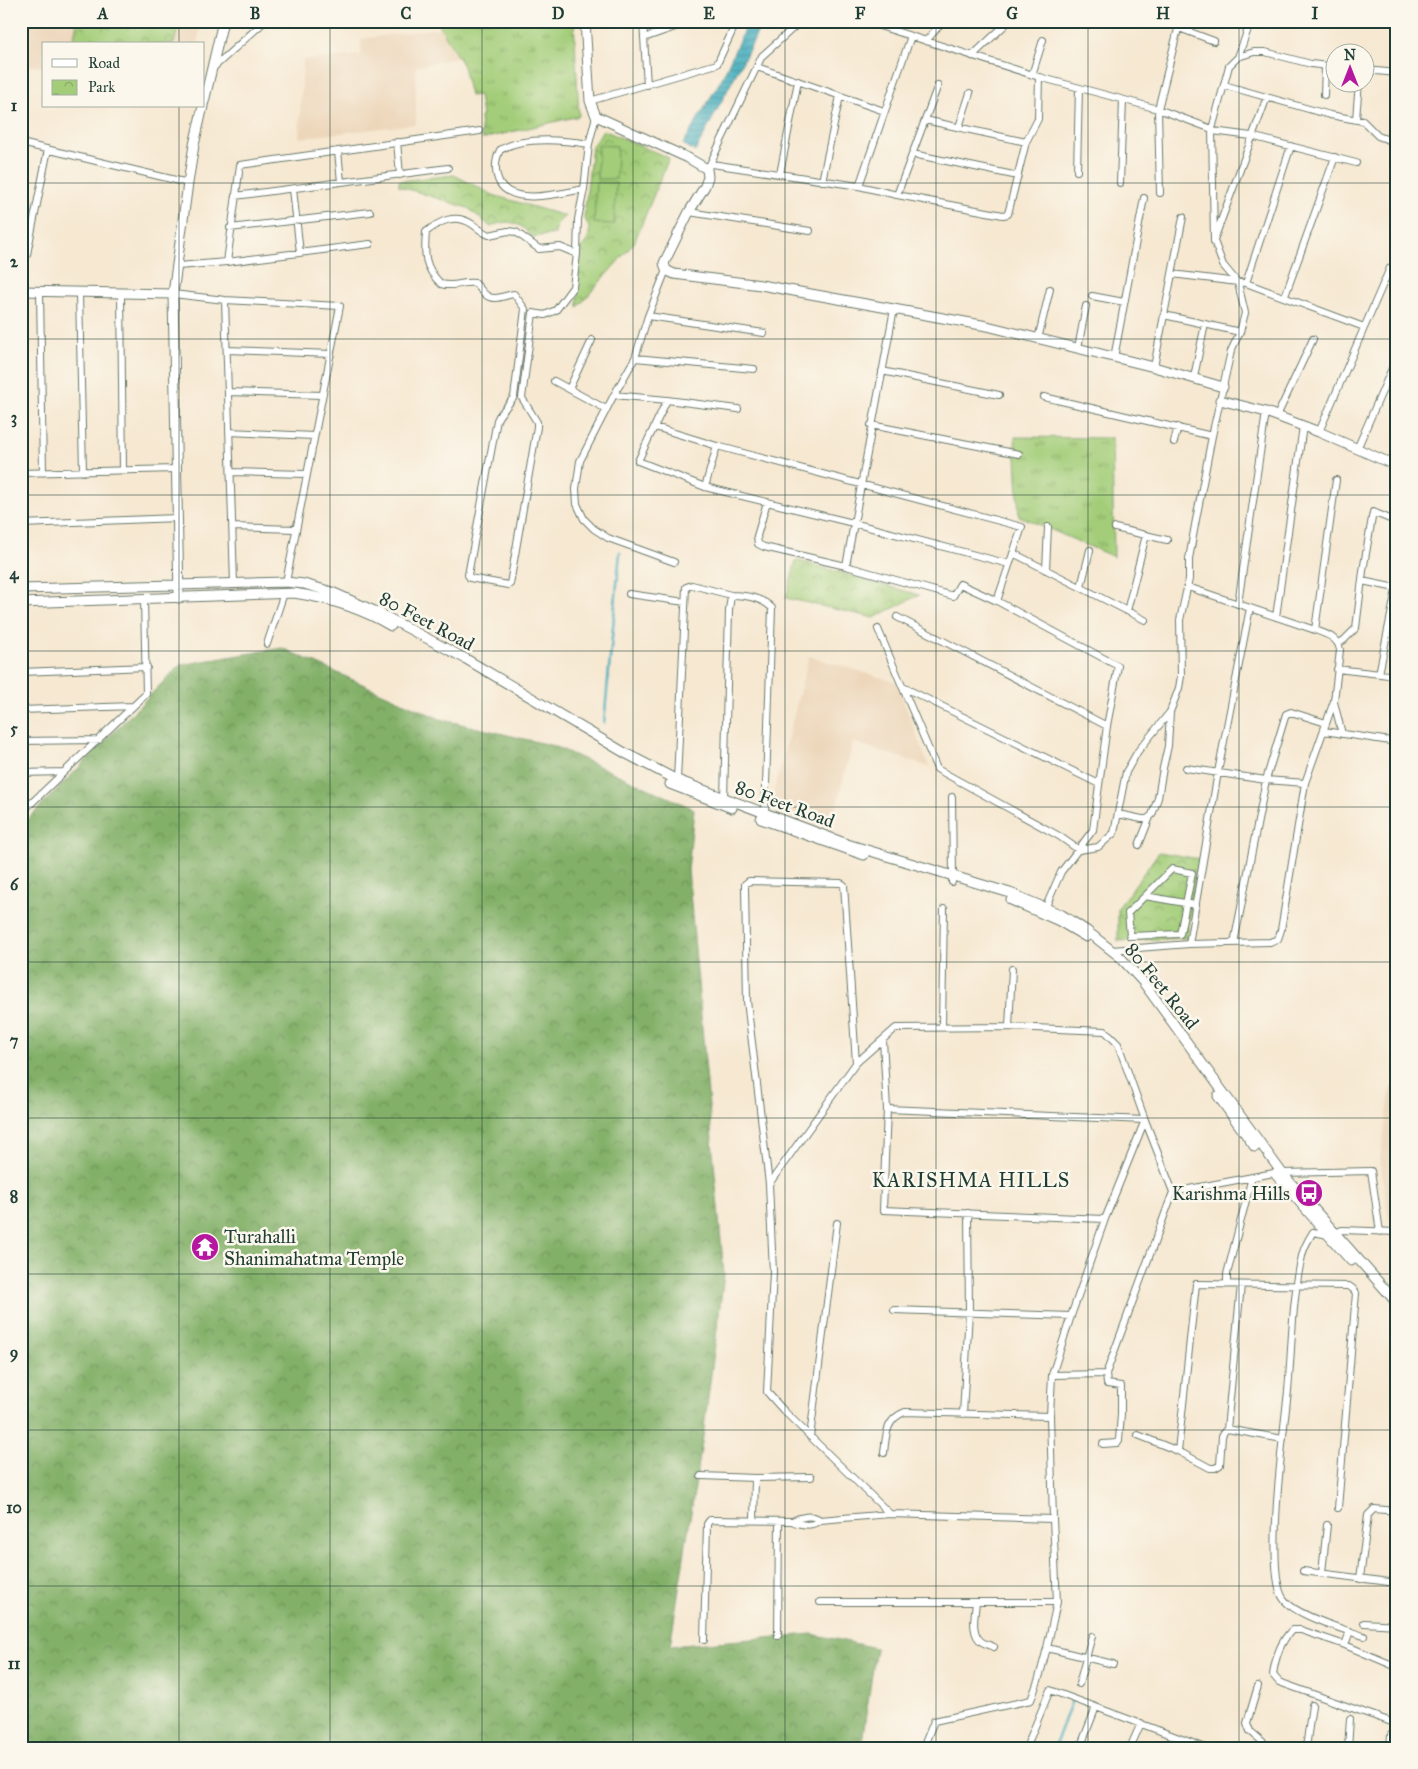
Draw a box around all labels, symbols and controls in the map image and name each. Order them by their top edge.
text: A [97,4,109,23]
text: B [250,4,260,23]
text: C [401,4,412,23]
text: D [552,4,565,23]
text: E [703,4,715,23]
text: F [855,4,866,23]
text: G [1006,4,1018,23]
text: H [1156,4,1170,23]
text: I [1312,4,1319,23]
legend [42,42,205,108]
north arrow [1326,42,1376,92]
text: N [1344,47,1356,64]
text: Road [88,54,120,72]
text: Park [88,78,115,96]
text: 1 [11,96,18,115]
text: 2 [10,252,19,271]
text: 3 [11,408,17,428]
text: 4 [10,564,20,584]
street label: 80 Feet Road [376,586,479,656]
text: 5 [10,719,18,738]
street label: 80 Feet Road [732,775,838,833]
text: 6 [10,875,19,894]
street label: 80 Feet Road [1120,938,1204,1034]
text: 7 [10,1031,19,1050]
district label: KARISHMA HILLS [872,1168,1070,1192]
bus stop icon: Karishma Hills [1294,1178,1324,1208]
place label: Karishma Hills [1172,1182,1290,1205]
text: 8 [10,1187,18,1206]
place label: Turahalli Shanimahatma Temple [224,1225,404,1270]
temple icon: Turahalli Shanimahatma Temple [190,1232,220,1262]
text: 9 [10,1343,18,1363]
text: 10 [6,1498,22,1517]
text: 11 [8,1654,21,1673]

